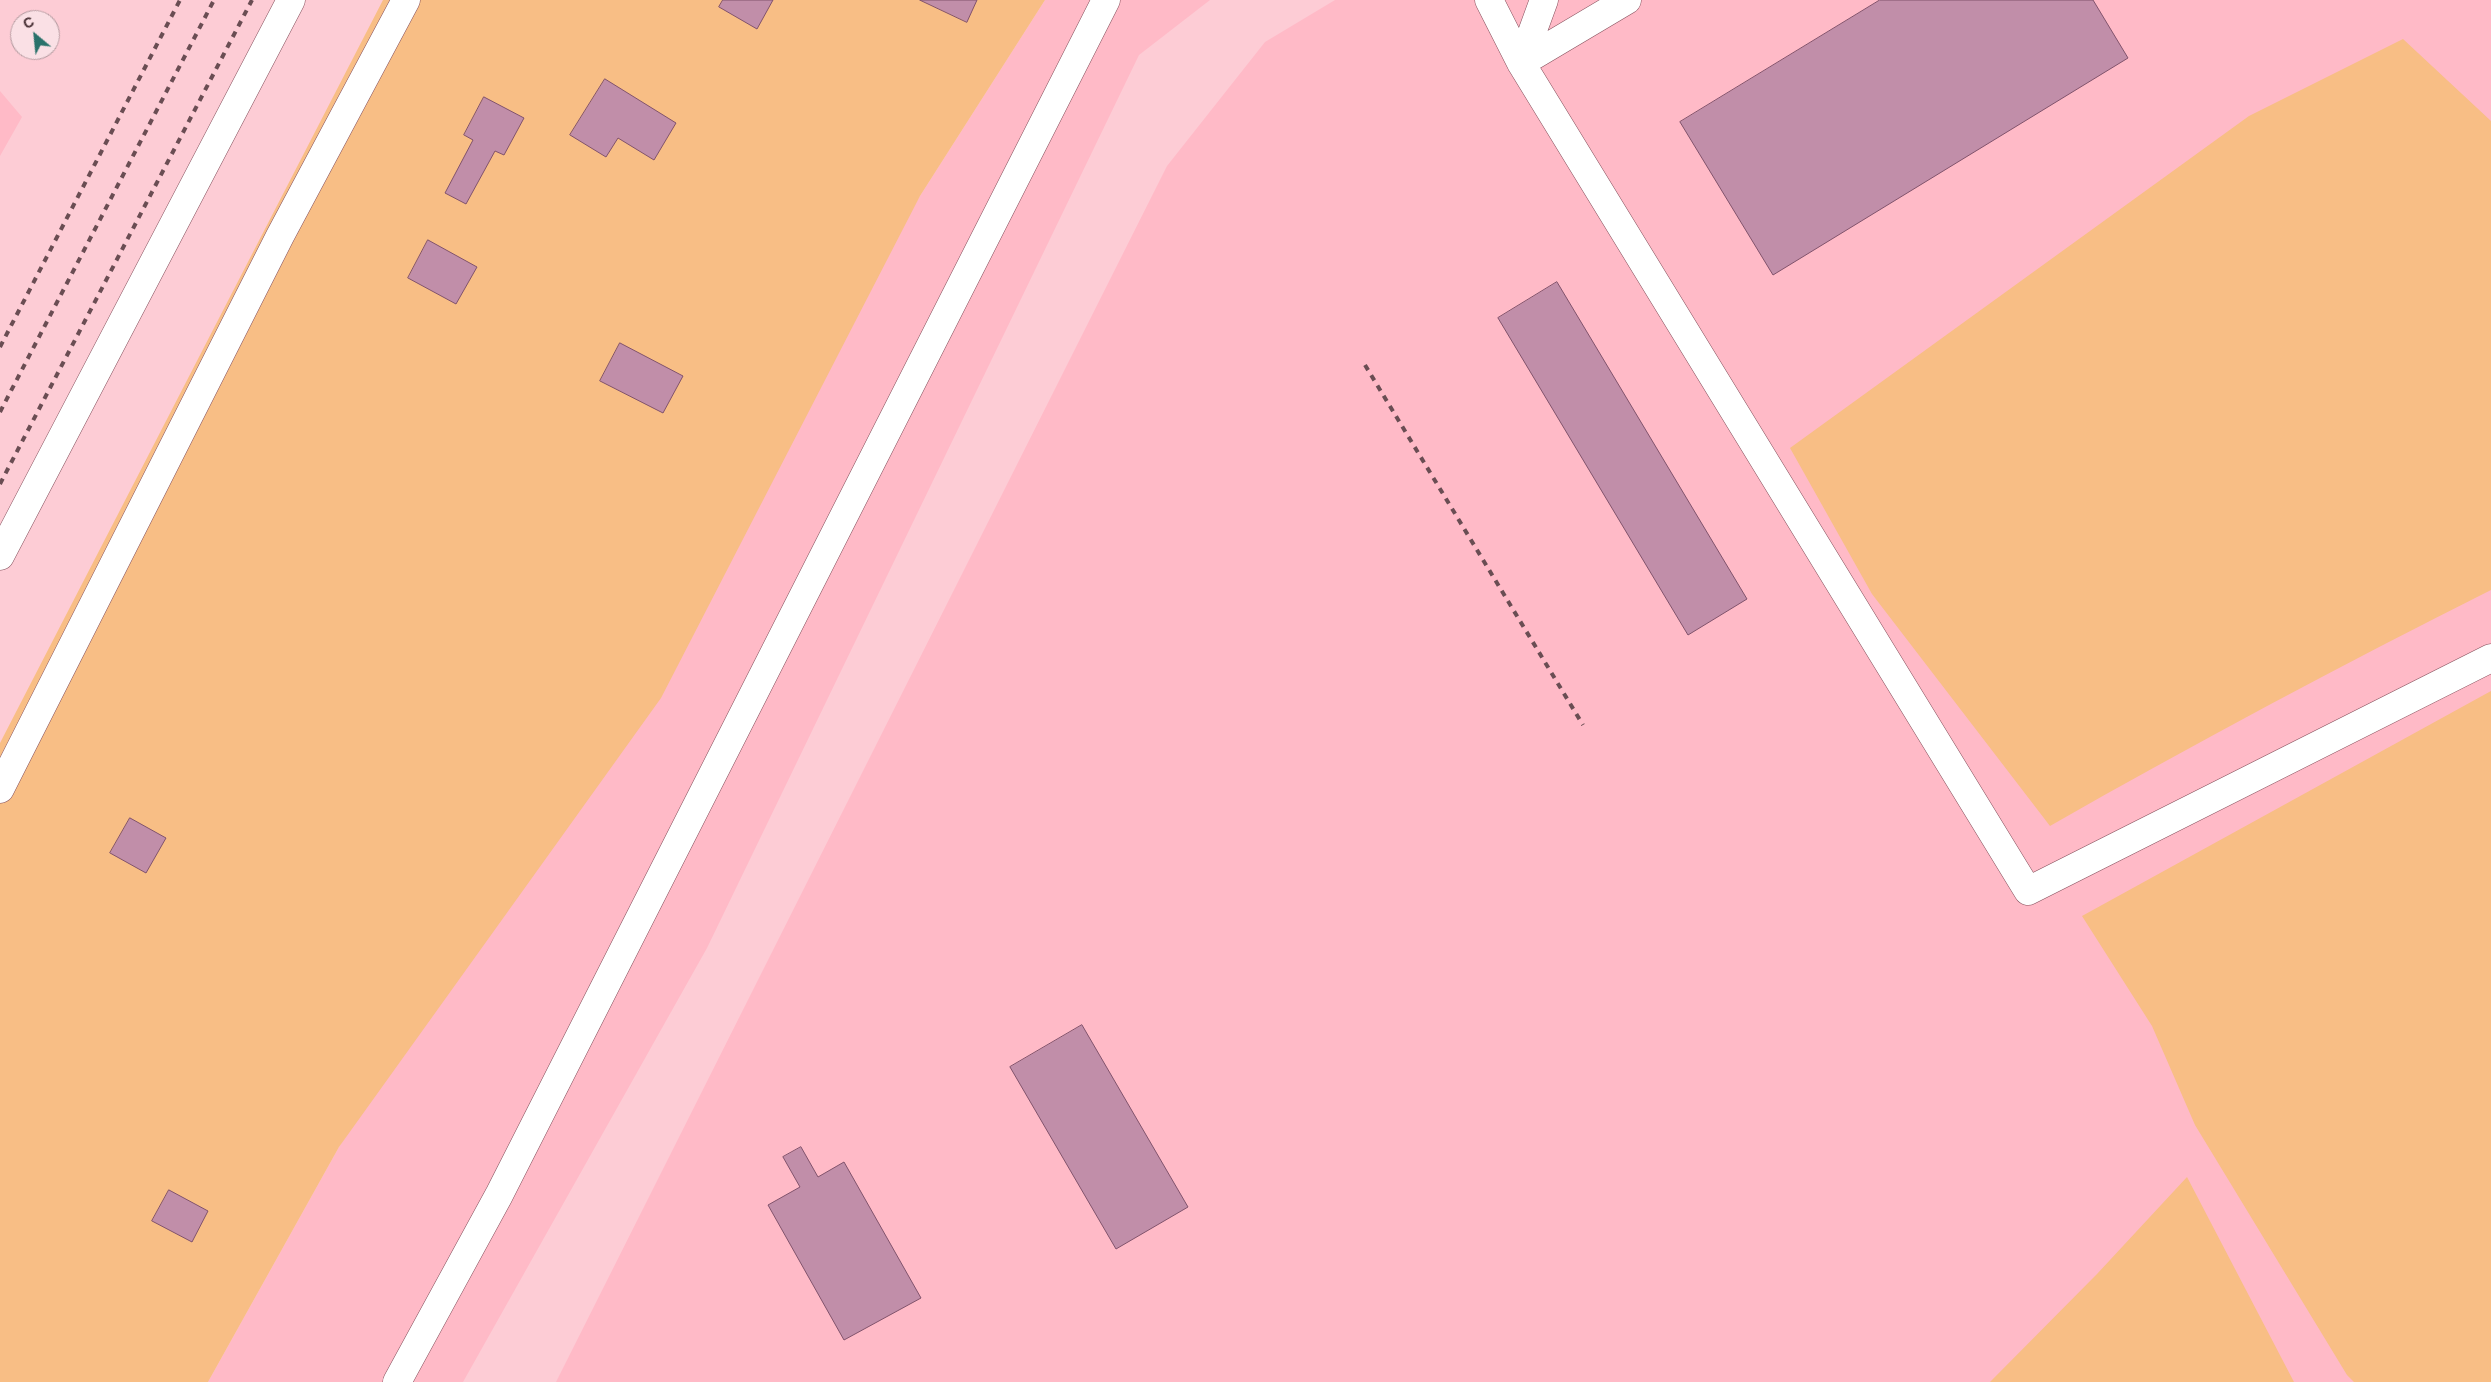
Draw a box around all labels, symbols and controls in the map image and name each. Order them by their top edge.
north arrow [10,10,60,60]
text: С [20,12,37,32]

